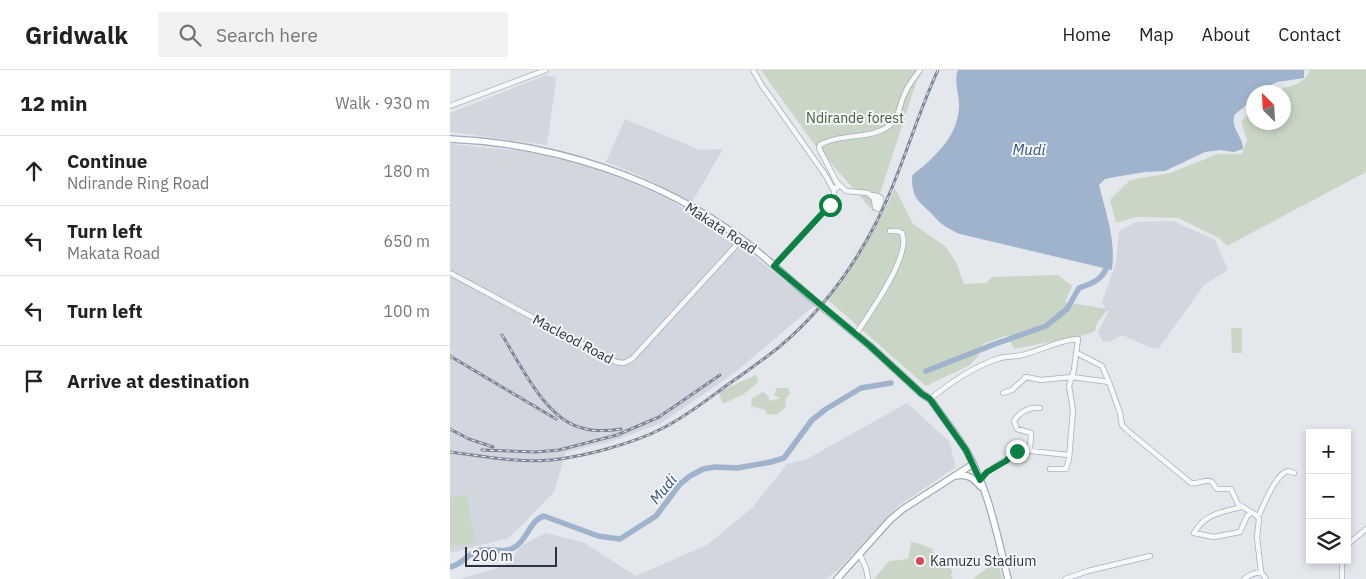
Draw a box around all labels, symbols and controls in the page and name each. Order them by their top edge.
search box [158,12,508,57]
text: Gridwalk [25,19,128,51]
icon: search [176,21,204,49]
text: Search here [216,23,318,47]
text: Home [1063,23,1111,46]
text: Map [1139,23,1174,46]
text: About [1202,23,1250,46]
text: Contact [1278,23,1341,46]
north arrow [1246,85,1291,130]
text: 12 min [20,89,87,117]
text: Walk · 930 m [335,93,430,113]
park label: Ndirande forest [806,109,904,127]
water label: Mudi [1013,140,1045,159]
text: Continue [67,149,147,173]
icon: ahead [20,157,48,185]
text: 180 m [383,161,430,181]
text: Ndirande Ring Road [67,173,209,193]
route start [819,194,842,217]
street label: Makata Road [682,198,760,258]
text: Turn left [67,219,143,243]
icon: left [20,227,48,255]
text: 650 m [383,231,430,251]
text: Makata Road [67,243,160,263]
icon: left [20,297,48,325]
text: Turn left [67,299,143,323]
text: 100 m [383,301,430,321]
street label: Macleod Road [530,310,616,368]
icon: arrive [20,367,48,395]
text: Arrive at destination [67,369,250,393]
map controls [1306,429,1351,564]
button: + [1306,429,1351,474]
route end [1006,440,1029,463]
water label: Mudi [645,470,681,508]
button: − [1306,474,1351,519]
button: layers [1306,519,1351,564]
scale bar [465,544,558,567]
text: 200 m [472,547,513,565]
place label: Kamuzu Stadium [930,552,1036,570]
marker: Kamuzu Stadium [914,555,926,567]

